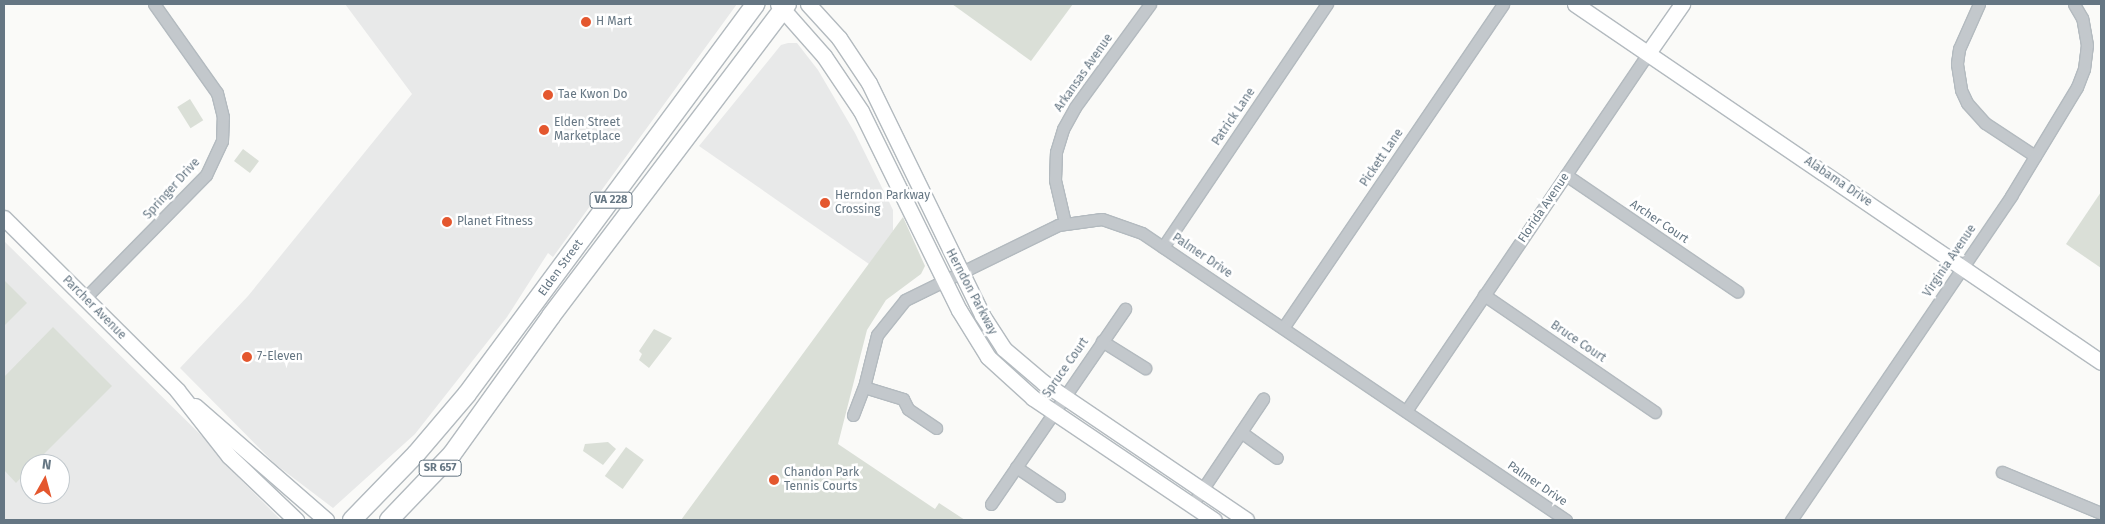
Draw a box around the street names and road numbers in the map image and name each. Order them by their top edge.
street label: Arkansas Avenue [1052,31,1116,115]
street label: Patrick Lane [1210,86,1258,148]
street label: Pickett Lane [1357,126,1407,190]
street label: Alabama Drive [1801,154,1875,210]
street label: Springer Drive [141,155,203,223]
street label: Florida Avenue [1515,170,1573,246]
road number: VA 228 [588,192,634,208]
street label: Archer Court [1627,197,1691,247]
street label: Virginia Avenue [1921,222,1979,300]
street label: Palmer Drive [1169,231,1235,281]
street label: Elden Street [536,237,586,299]
street label: Herndon Parkway [942,247,1000,337]
street label: Parcher Avenue [59,273,129,343]
street label: Bruce Court [1548,318,1608,366]
street label: Spruce Court [1040,335,1092,401]
road number: SR 657 [418,459,462,476]
street label: Palmer Drive [1504,459,1570,509]

